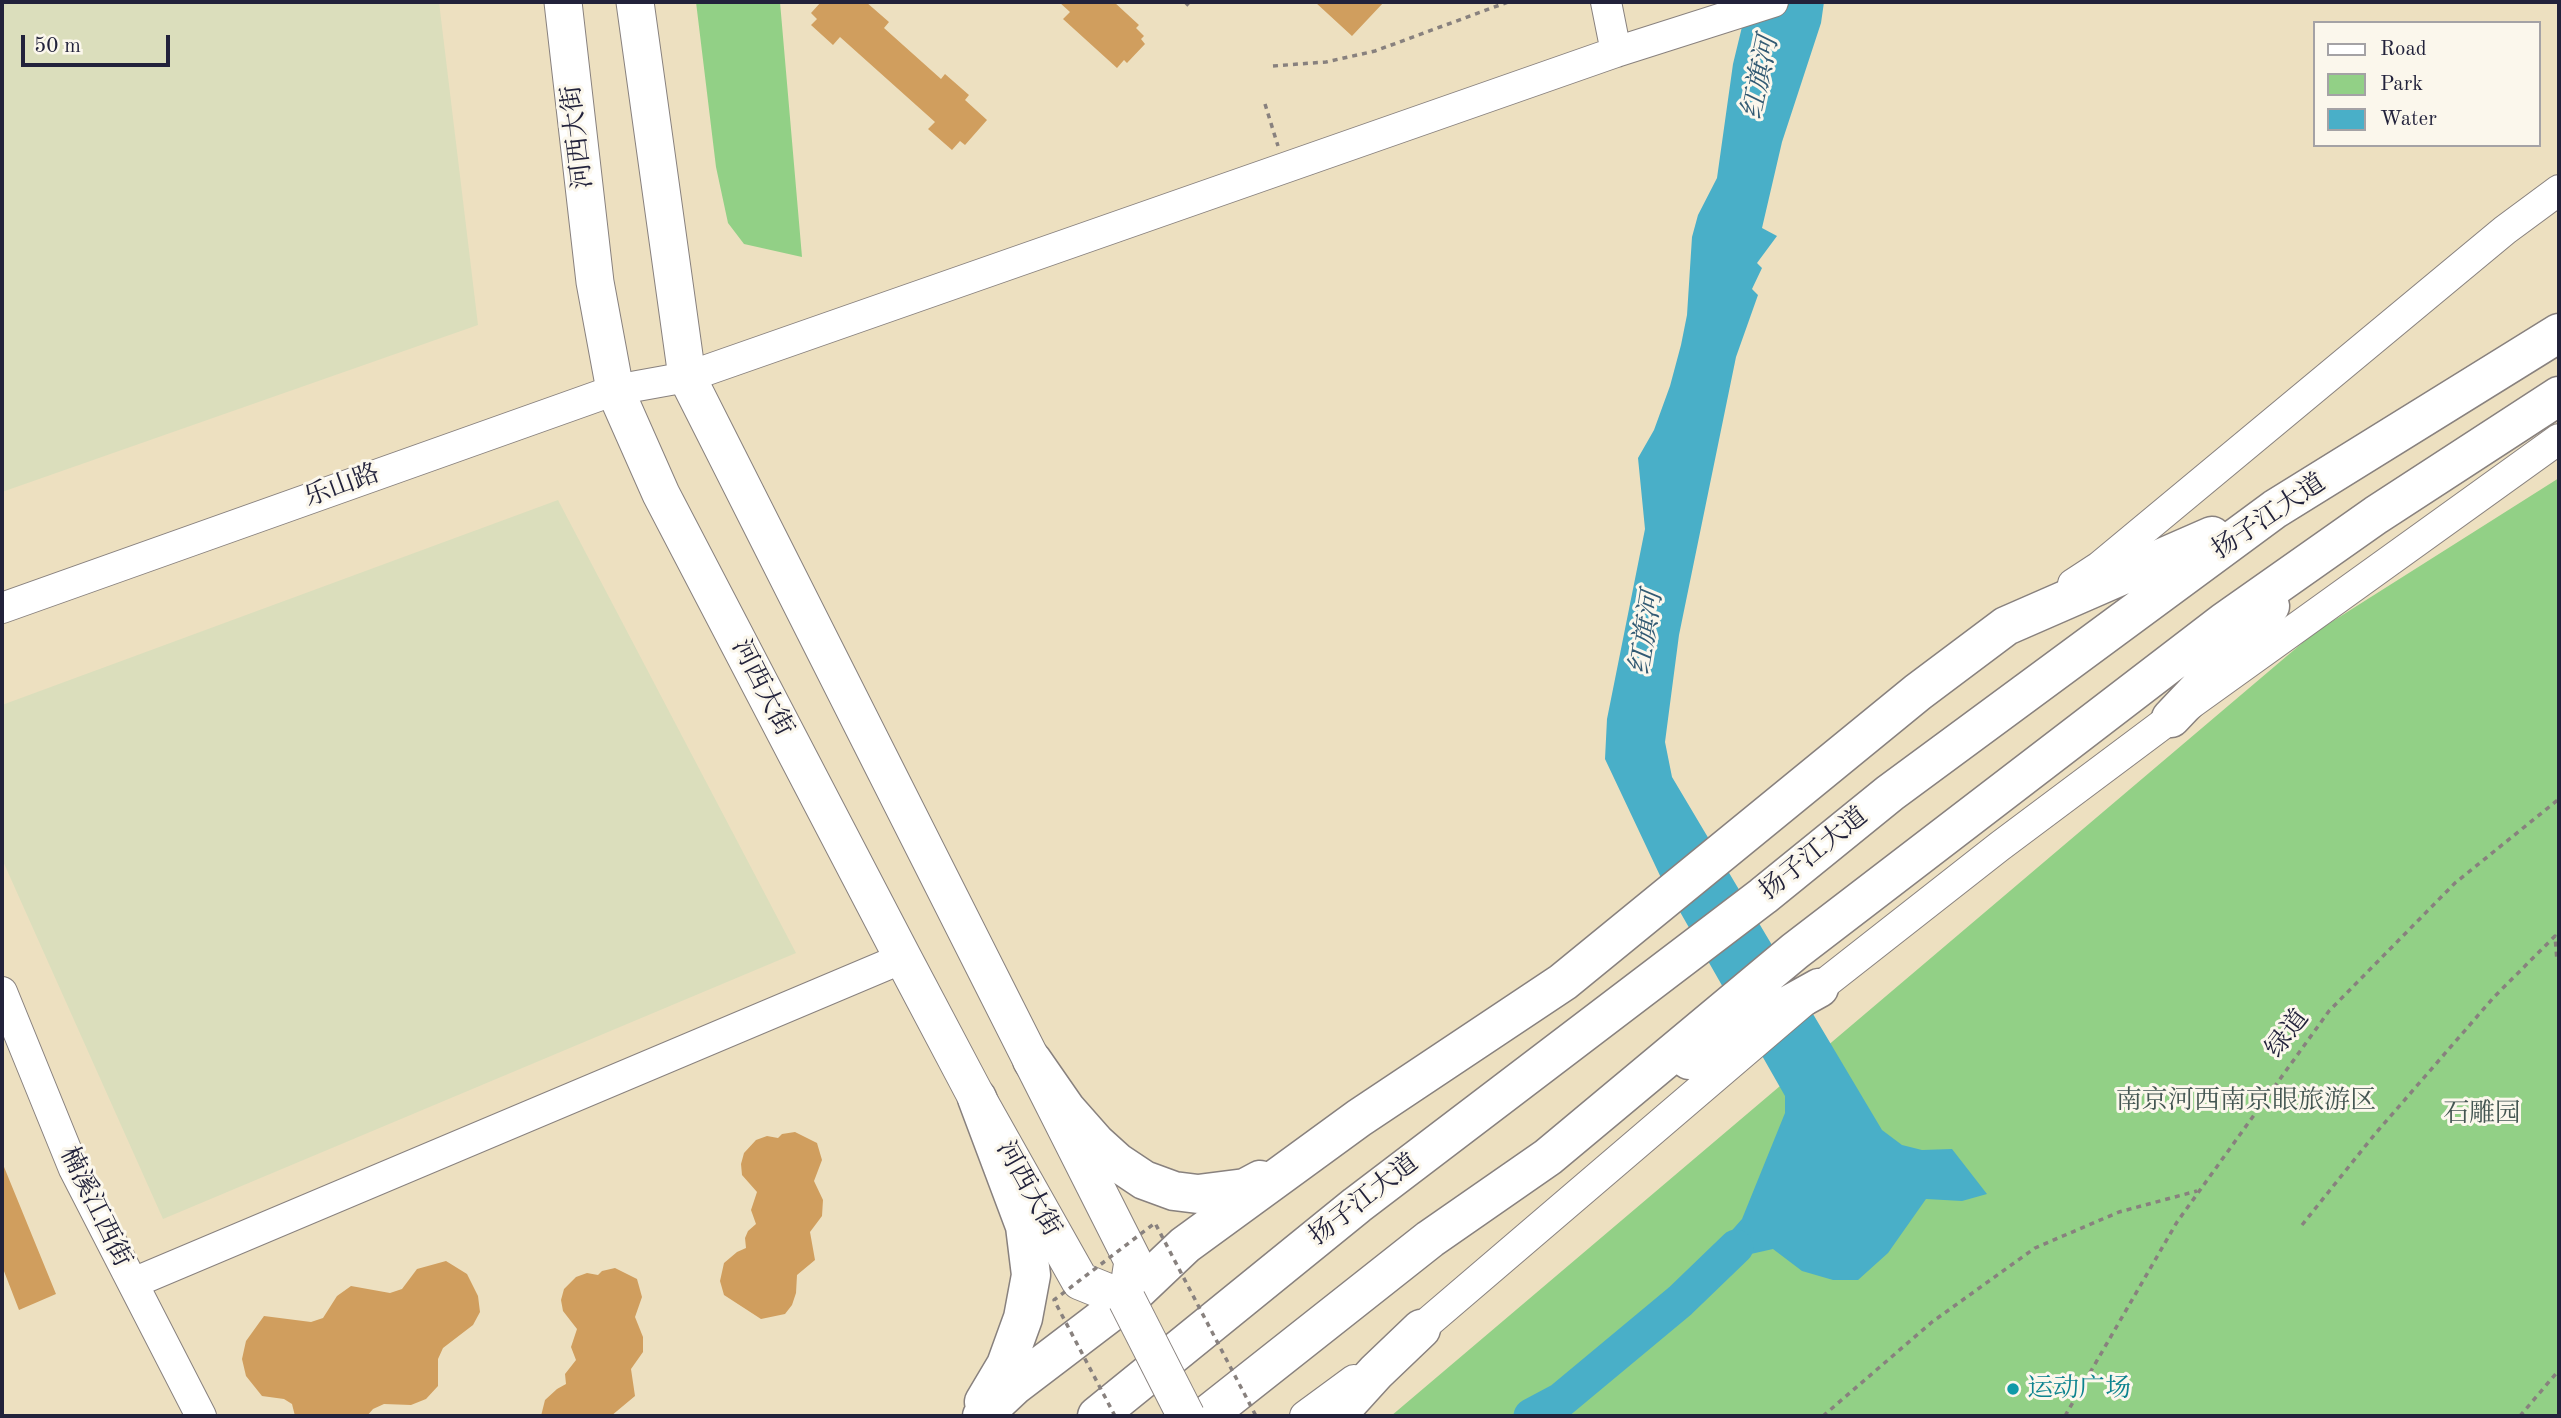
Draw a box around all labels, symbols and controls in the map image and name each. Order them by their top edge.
scale bar [24,21,173,65]
legend [2312,21,2540,147]
water label: 红旗河 [1736,33,1786,123]
text: 50 m [34,36,81,57]
text: Road [2380,39,2427,60]
text: Park [2380,74,2423,95]
street label: 河西大街 [556,83,600,191]
text: Water [2380,109,2437,130]
street label: 乐山路 [300,458,384,514]
street label: 扬子江大道 [2206,468,2332,566]
water label: 红旗河 [1624,589,1670,677]
street label: 河西大街 [724,635,800,741]
street label: 扬子江大道 [1754,801,1874,907]
street label: 绿道 [2260,1004,2316,1064]
park label: 南京河西南京眼旅游区 [2116,1085,2376,1117]
park label: 石雕园 [2443,1098,2521,1130]
street label: 河西大街 [989,1136,1067,1242]
street label: 楠溪江西街 [52,1142,138,1272]
street label: 扬子江大道 [1303,1148,1425,1252]
place label: 运动广场 [2027,1373,2131,1405]
marker: 运动广场 [2005,1381,2021,1397]

